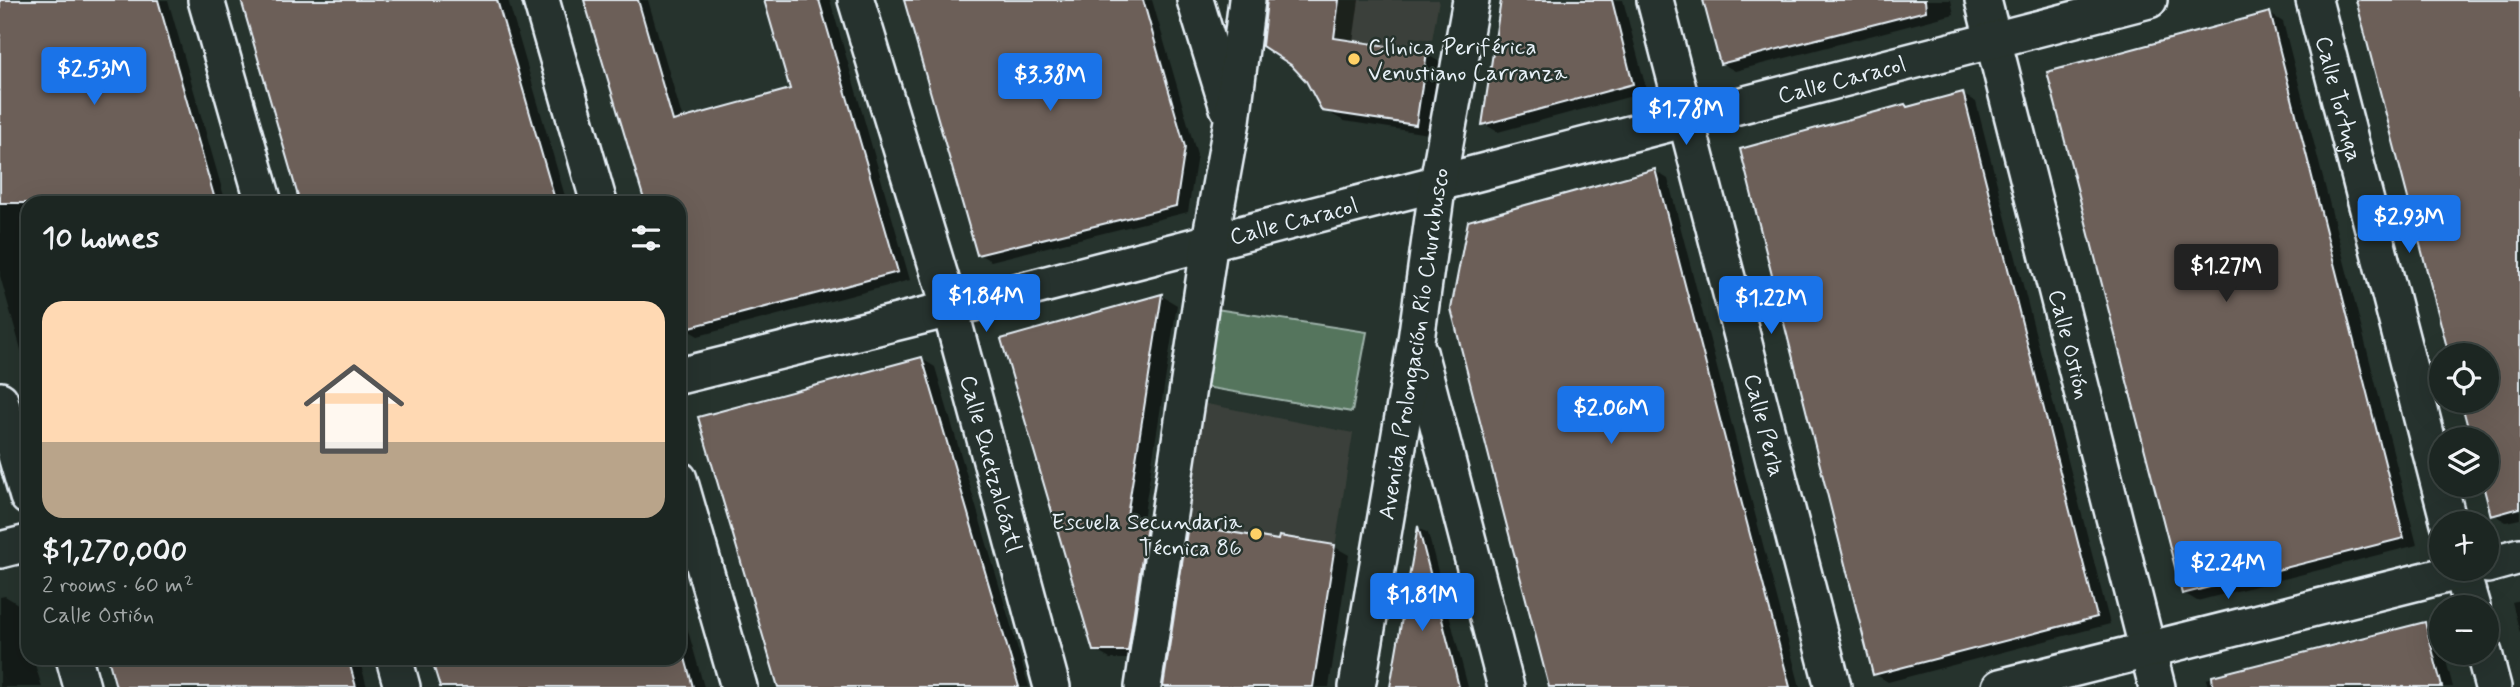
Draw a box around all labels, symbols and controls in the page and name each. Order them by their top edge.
place label: Clínica Periférica Venustiano Carranza [1368,33,1567,89]
street label: Calle Tortuga [2307,33,2368,165]
pin: $2.53M [37,48,151,107]
street label: Calle Caracol [1775,50,1910,112]
marker: Clínica Periférica Venustiano Carranza [1346,51,1362,67]
pin: $3.38M [993,54,1107,113]
text: $2.53M [57,55,131,85]
text: $3.38M [1014,61,1086,91]
pin: $1.78M [1629,88,1743,147]
text: $1.78M [1648,95,1724,125]
street label: Avenida Prolongación Río Churubusco [1373,165,1457,522]
street label: Calle Caracol [1227,191,1361,253]
pin: $2.93M [2352,196,2466,255]
text: $2.93M [2374,203,2444,233]
text: 10 homes [42,219,159,258]
icon: filters [627,219,665,257]
pin: $1.27M [2169,244,2283,304]
text: $1.27M [2190,252,2262,282]
pin: $1.84M [929,274,1043,334]
pin: $1.22M [1714,276,1828,336]
text: $1.84M [948,282,1024,312]
text: $1.22M [1735,284,1807,314]
street label: Calle Ostión [2040,287,2097,403]
map controls [2429,343,2499,665]
button: locate [2429,343,2499,413]
icon: home [291,346,417,472]
street label: Calle Perla [1735,371,1791,480]
street label: Calle Quetzalcóatl [952,372,1028,556]
pin: $2.06M [1554,386,1668,446]
text: $2.06M [1573,394,1649,424]
button: layers [2429,427,2499,497]
place label: Escuela Secundaria Técnica 86 [1051,508,1242,564]
button: + [2429,511,2499,581]
marker: Escuela Secundaria Técnica 86 [1248,526,1264,542]
text: $1,270,000 [42,532,187,571]
pin: $2.24M [2171,542,2285,601]
text: $2.24M [2190,549,2266,579]
text: 2 rooms · 60 m² [42,571,194,601]
pin: $1.81M [1365,574,1479,633]
text: $1.81M [1386,581,1458,611]
button: − [2429,595,2499,665]
text: Calle Ostión [42,601,154,631]

